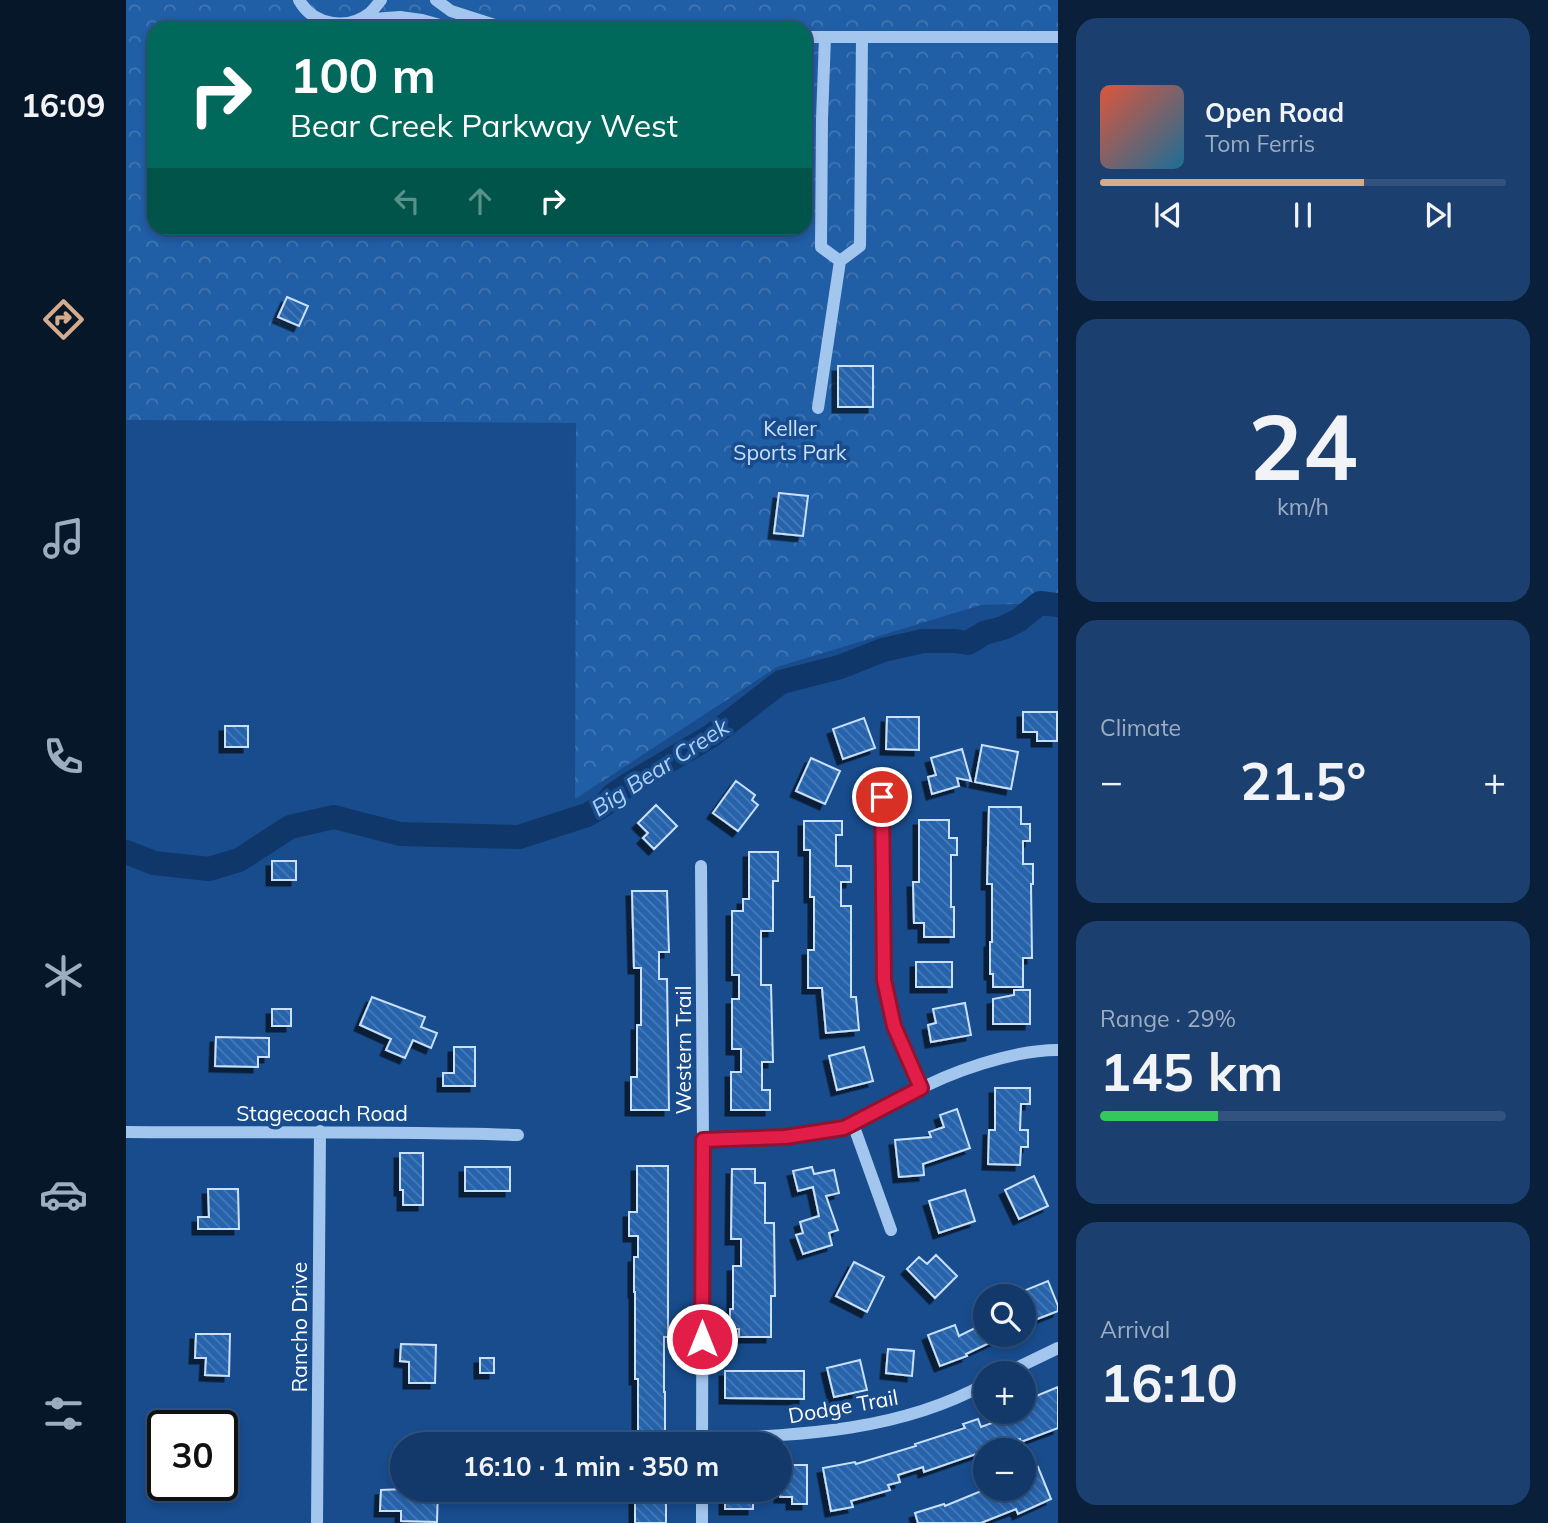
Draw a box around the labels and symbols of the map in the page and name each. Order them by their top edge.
park label: Keller Sports Park [733,415,847,465]
water label: Big Bear Creek [586,711,735,822]
pin [852,767,912,827]
street label: Western Trail [670,985,696,1115]
street label: Stagecoach Road [236,1100,408,1126]
street label: Rancho Drive [286,1262,312,1392]
position arrow [665,1302,739,1376]
street label: Dodge Trail [786,1384,900,1428]
speed limit sign: 30 [147,1410,238,1501]

